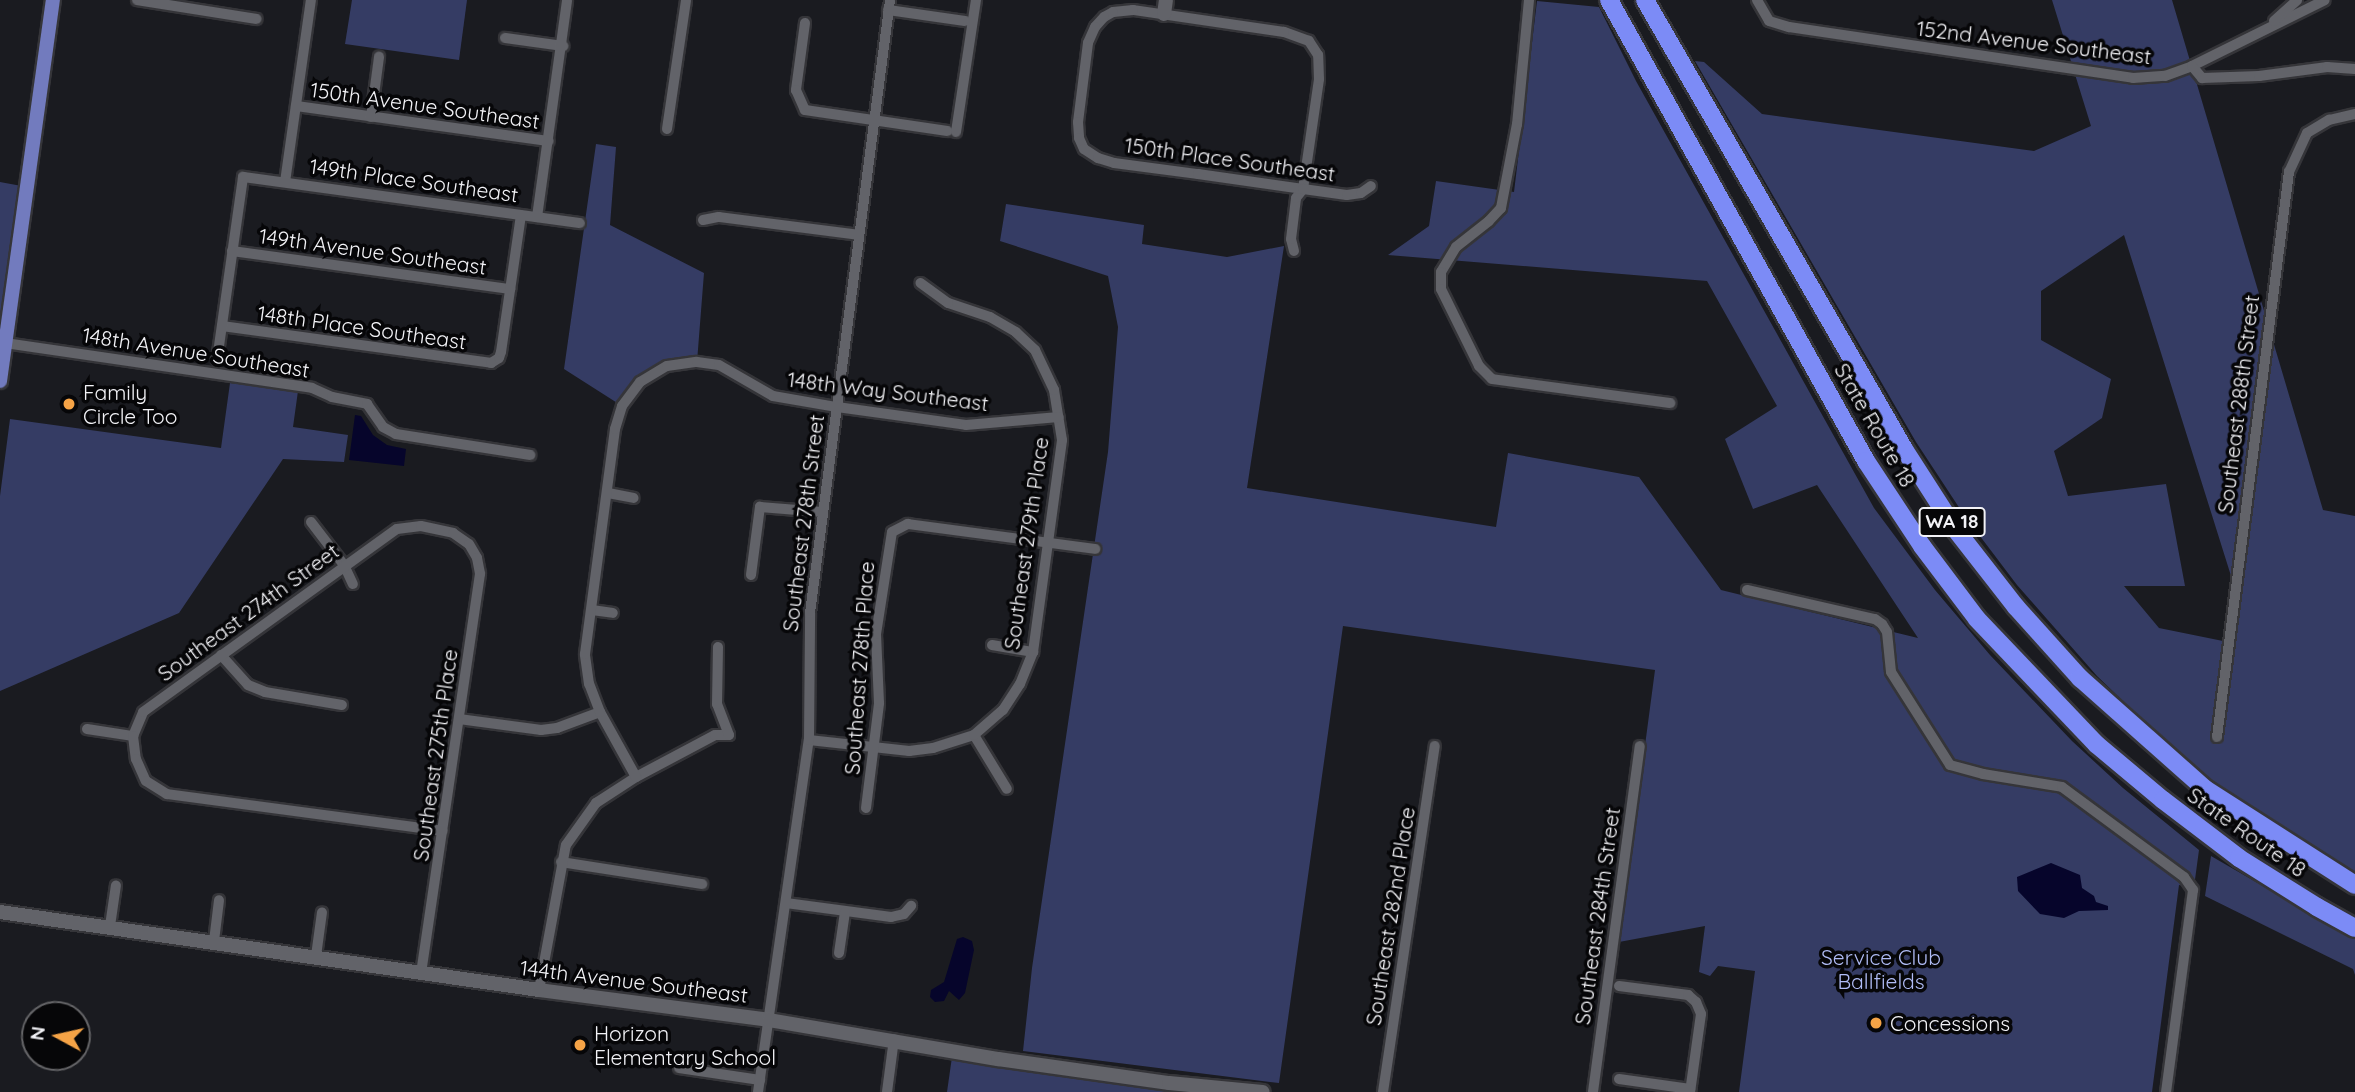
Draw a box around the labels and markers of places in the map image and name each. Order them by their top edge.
place label: Family Circle Too [83,379,177,429]
marker: Family Circle Too [61,396,77,412]
place label: Concessions [1890,1010,2010,1036]
marker: Concessions [1868,1015,1884,1031]
place label: Horizon Elementary School [594,1020,776,1070]
marker: Horizon Elementary School [572,1037,588,1053]

